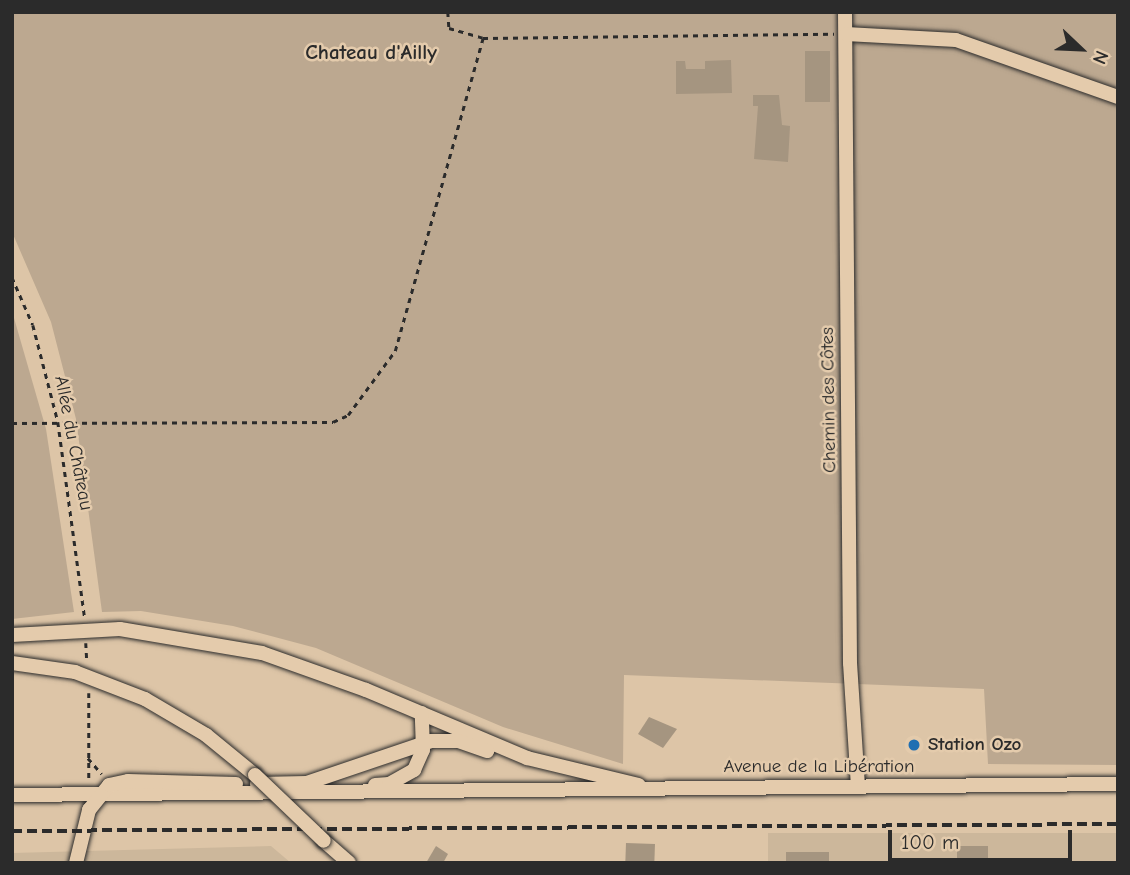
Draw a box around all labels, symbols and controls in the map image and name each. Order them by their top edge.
north arrow [1046,14,1116,84]
district label: Chateau d'Ailly [305,39,437,65]
text: N [1088,47,1113,67]
street label: Chemin des Côtes [816,327,842,473]
street label: Allée du Château [49,374,97,512]
place label: Station Ozo [928,734,1021,756]
marker: Station Ozo [906,737,922,753]
street label: Avenue de la Libération [723,756,915,778]
scale bar [892,816,1076,860]
text: 100 m [901,830,959,854]

